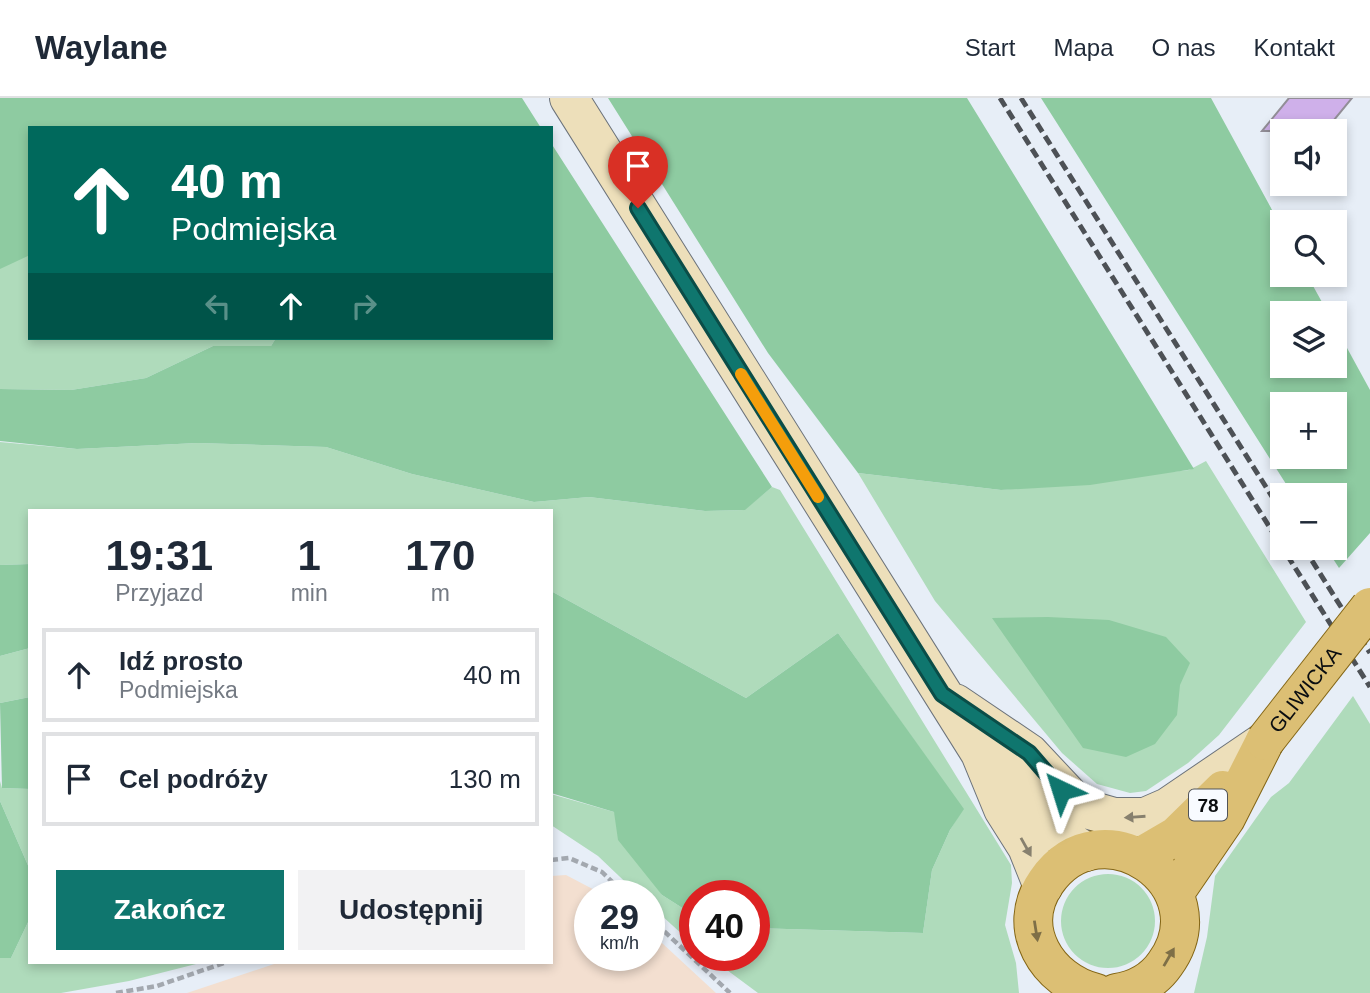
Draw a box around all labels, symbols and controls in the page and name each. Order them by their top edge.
text: Waylane [35,29,168,66]
text: Start [965,34,1016,61]
text: Mapa [1054,34,1114,61]
text: O nas [1152,34,1216,61]
text: Kontakt [1254,34,1335,61]
map controls [1270,119,1347,560]
button: sound [1270,119,1347,196]
pin [608,136,668,208]
icon: arrive [619,147,657,185]
icon: ahead [56,154,147,245]
text: 40 m [171,154,283,208]
button: search [1270,210,1347,287]
text: Podmiejska [171,211,336,247]
icon: left [199,287,237,325]
icon: ahead [272,287,310,325]
icon: right [345,287,383,325]
button: layers [1270,301,1347,378]
button: + [1270,392,1347,469]
button: − [1270,483,1347,560]
text: 19:31 [106,532,213,579]
text: 1 [297,532,321,579]
text: 170 [405,532,475,579]
text: Przyjazd [115,580,203,606]
text: min [291,580,328,606]
text: m [431,580,450,606]
street label: GLIWICKA [1264,642,1345,737]
text: Idź prosto [119,646,243,676]
icon: ahead [60,656,98,694]
text: 40 m [463,660,521,690]
text: Podmiejska [119,677,238,703]
position arrow [1024,753,1098,827]
icon: arrive [60,760,98,798]
text: Cel podróży [119,764,268,794]
text: 130 m [449,764,521,794]
road number: 78 [1189,790,1227,820]
one-way arrow [1123,812,1145,823]
one-way arrow [1020,837,1032,856]
button: Zakończ [56,870,284,950]
button: Udostępnij [298,870,525,950]
speed limit sign: 40 [679,880,770,971]
text: 29 [600,897,639,936]
one-way arrow [1031,920,1042,942]
text: km/h [600,933,639,953]
one-way arrow [1163,948,1175,967]

